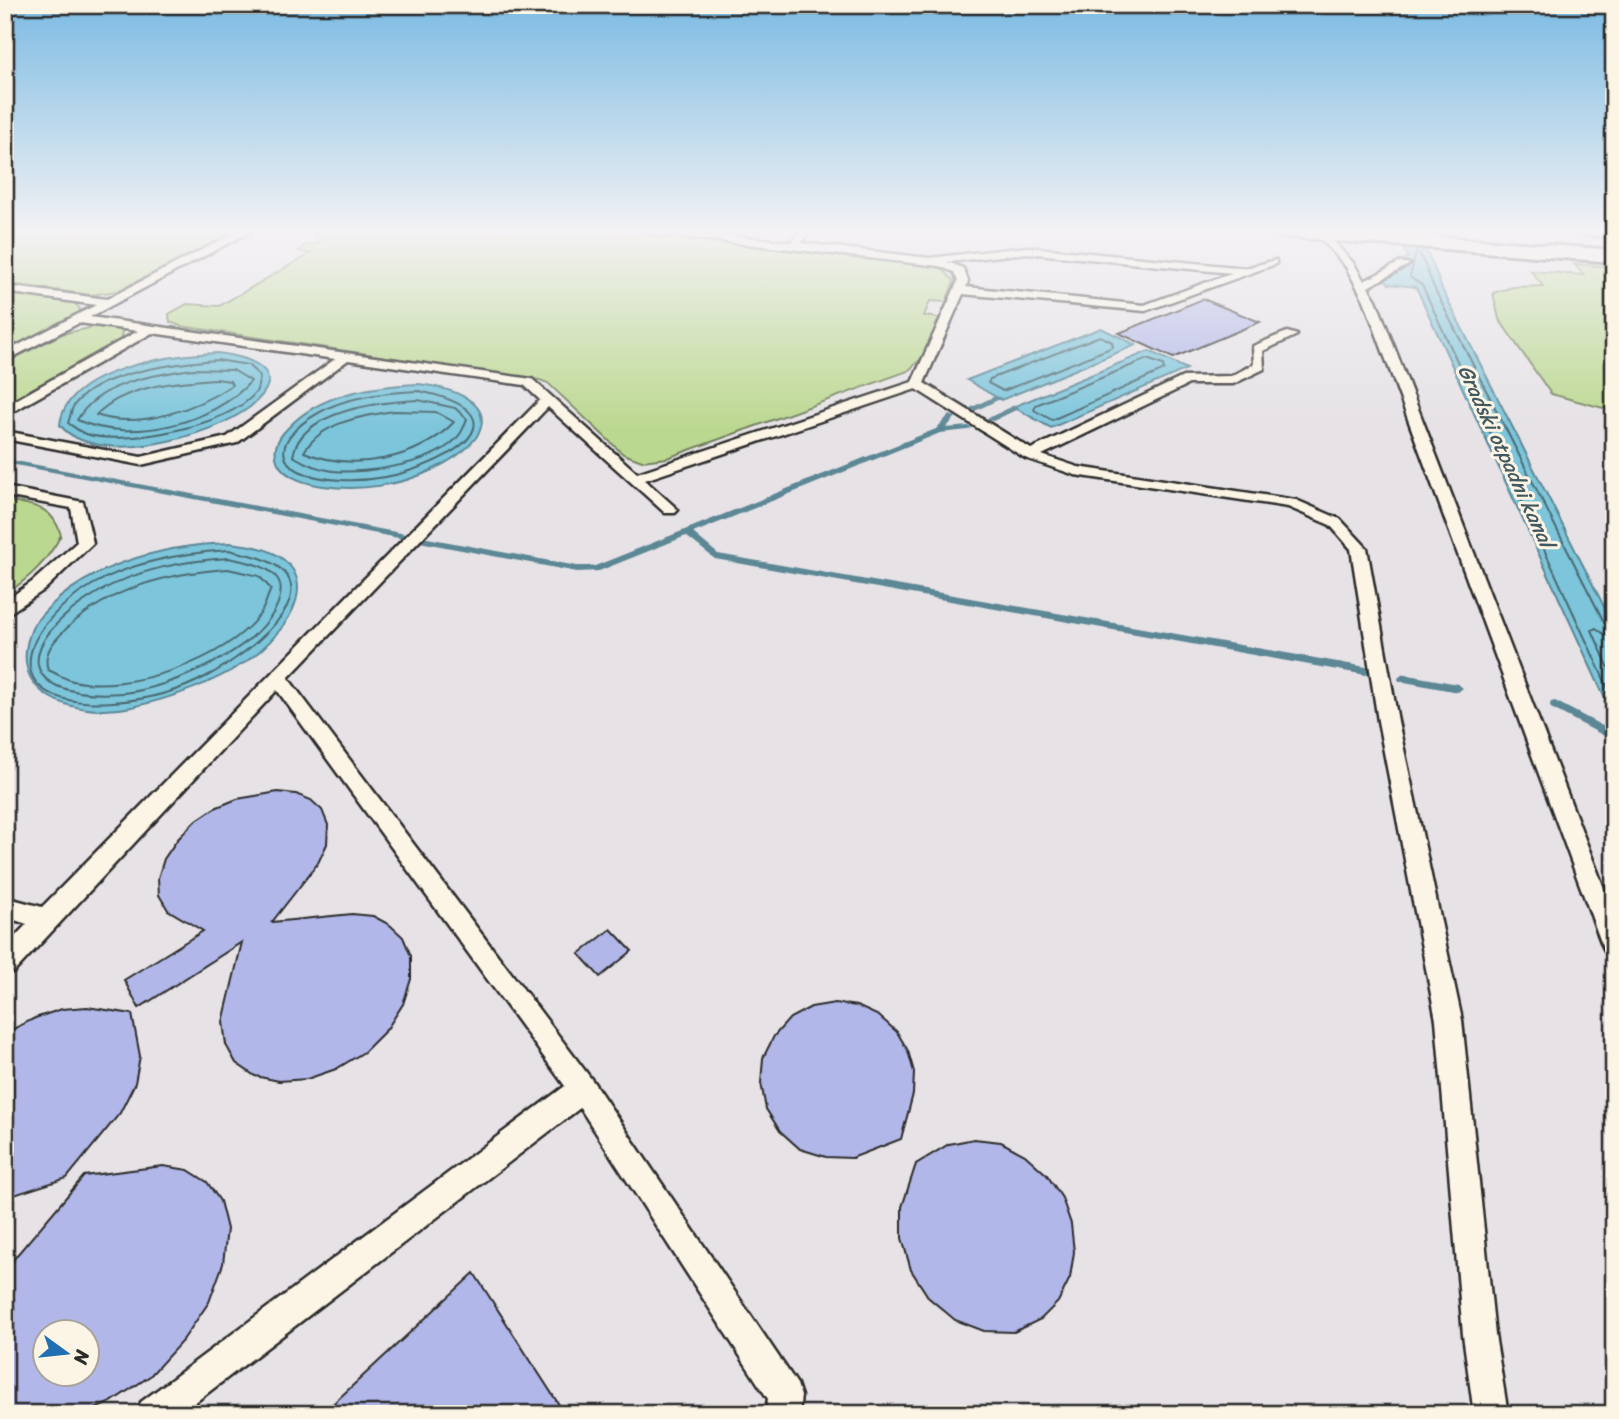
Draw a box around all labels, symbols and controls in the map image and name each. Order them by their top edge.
water label: Gradski otpadni kanal [1447,358,1567,559]
north arrow [32,1318,102,1388]
text: N [64,1346,100,1369]

